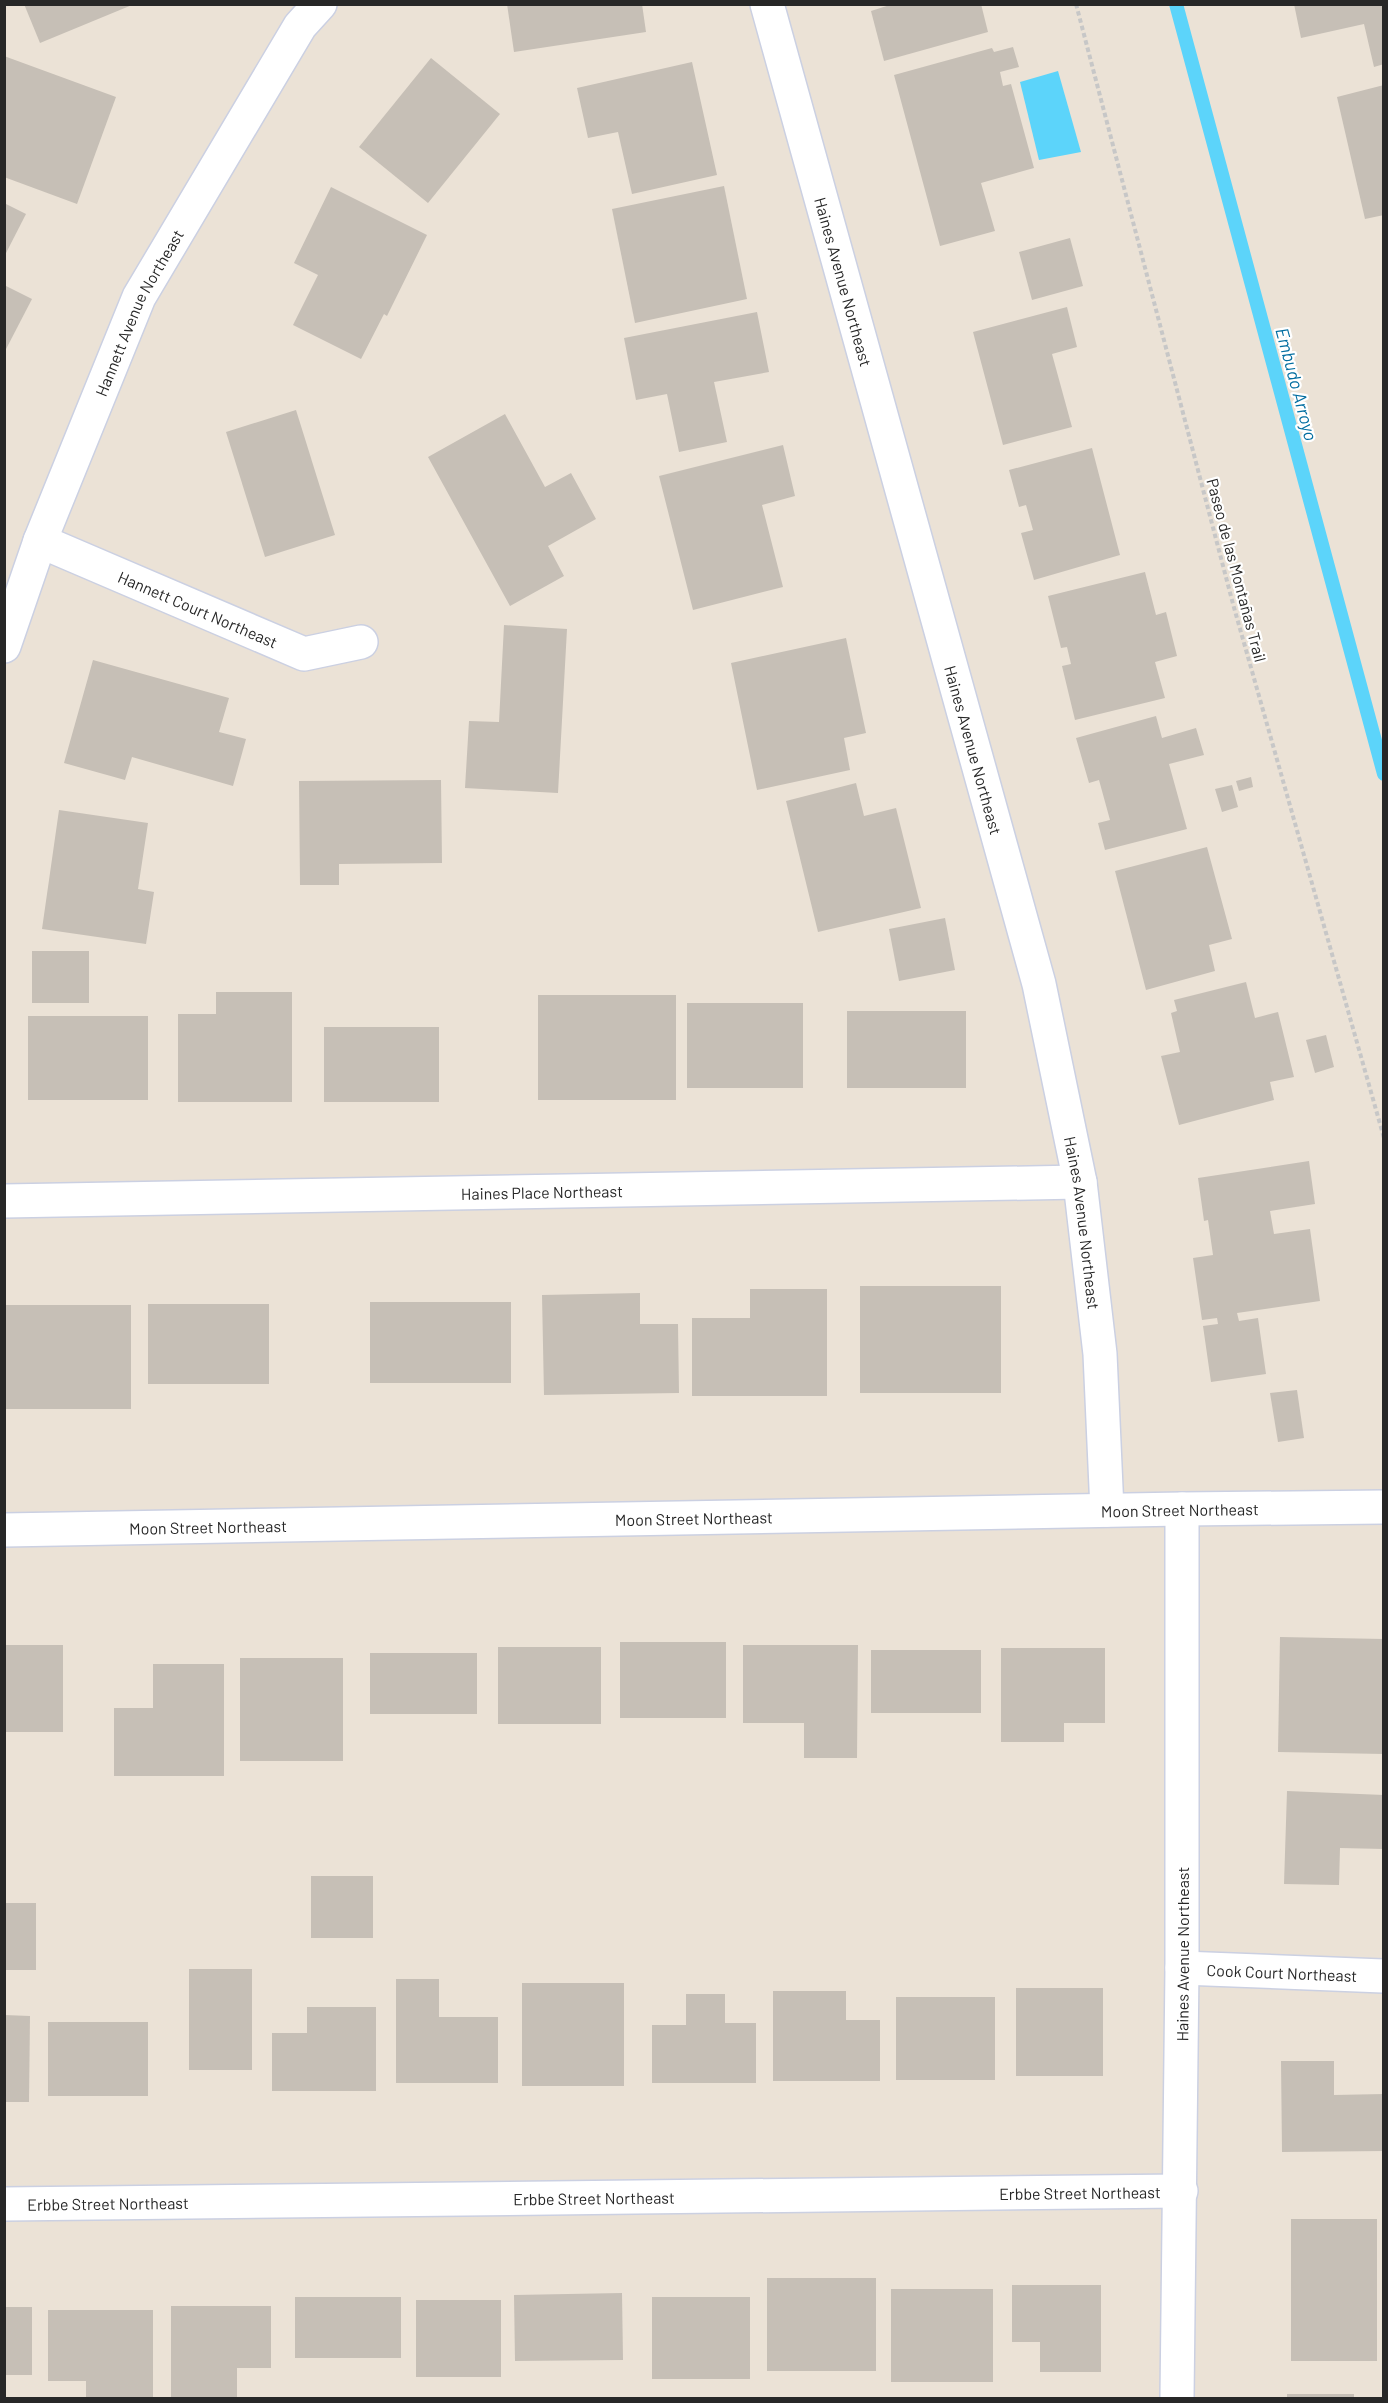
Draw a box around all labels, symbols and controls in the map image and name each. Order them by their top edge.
street label: Haines Avenue Northeast [812,195,877,368]
street label: Hannett Avenue Northeast [90,226,187,399]
water label: Embudo Arroyo [1271,325,1323,443]
street label: Paseo de las Montañas Trail [1203,476,1271,664]
street label: Hannett Court Northeast [116,566,281,651]
street label: Haines Avenue Northeast [941,663,1007,837]
street label: Haines Avenue Northeast [1061,1134,1104,1310]
street label: Haines Place Northeast [461,1181,623,1202]
street label: Moon Street Northeast [1101,1499,1259,1520]
street label: Moon Street Northeast [615,1507,773,1529]
street label: Moon Street Northeast [129,1515,287,1537]
street label: Haines Avenue Northeast [1172,1867,1192,2042]
street label: Cook Court Northeast [1206,1959,1358,1984]
street label: Erbbe Street Northeast [999,2182,1161,2203]
street label: Erbbe Street Northeast [513,2187,675,2208]
street label: Erbbe Street Northeast [27,2192,189,2213]

